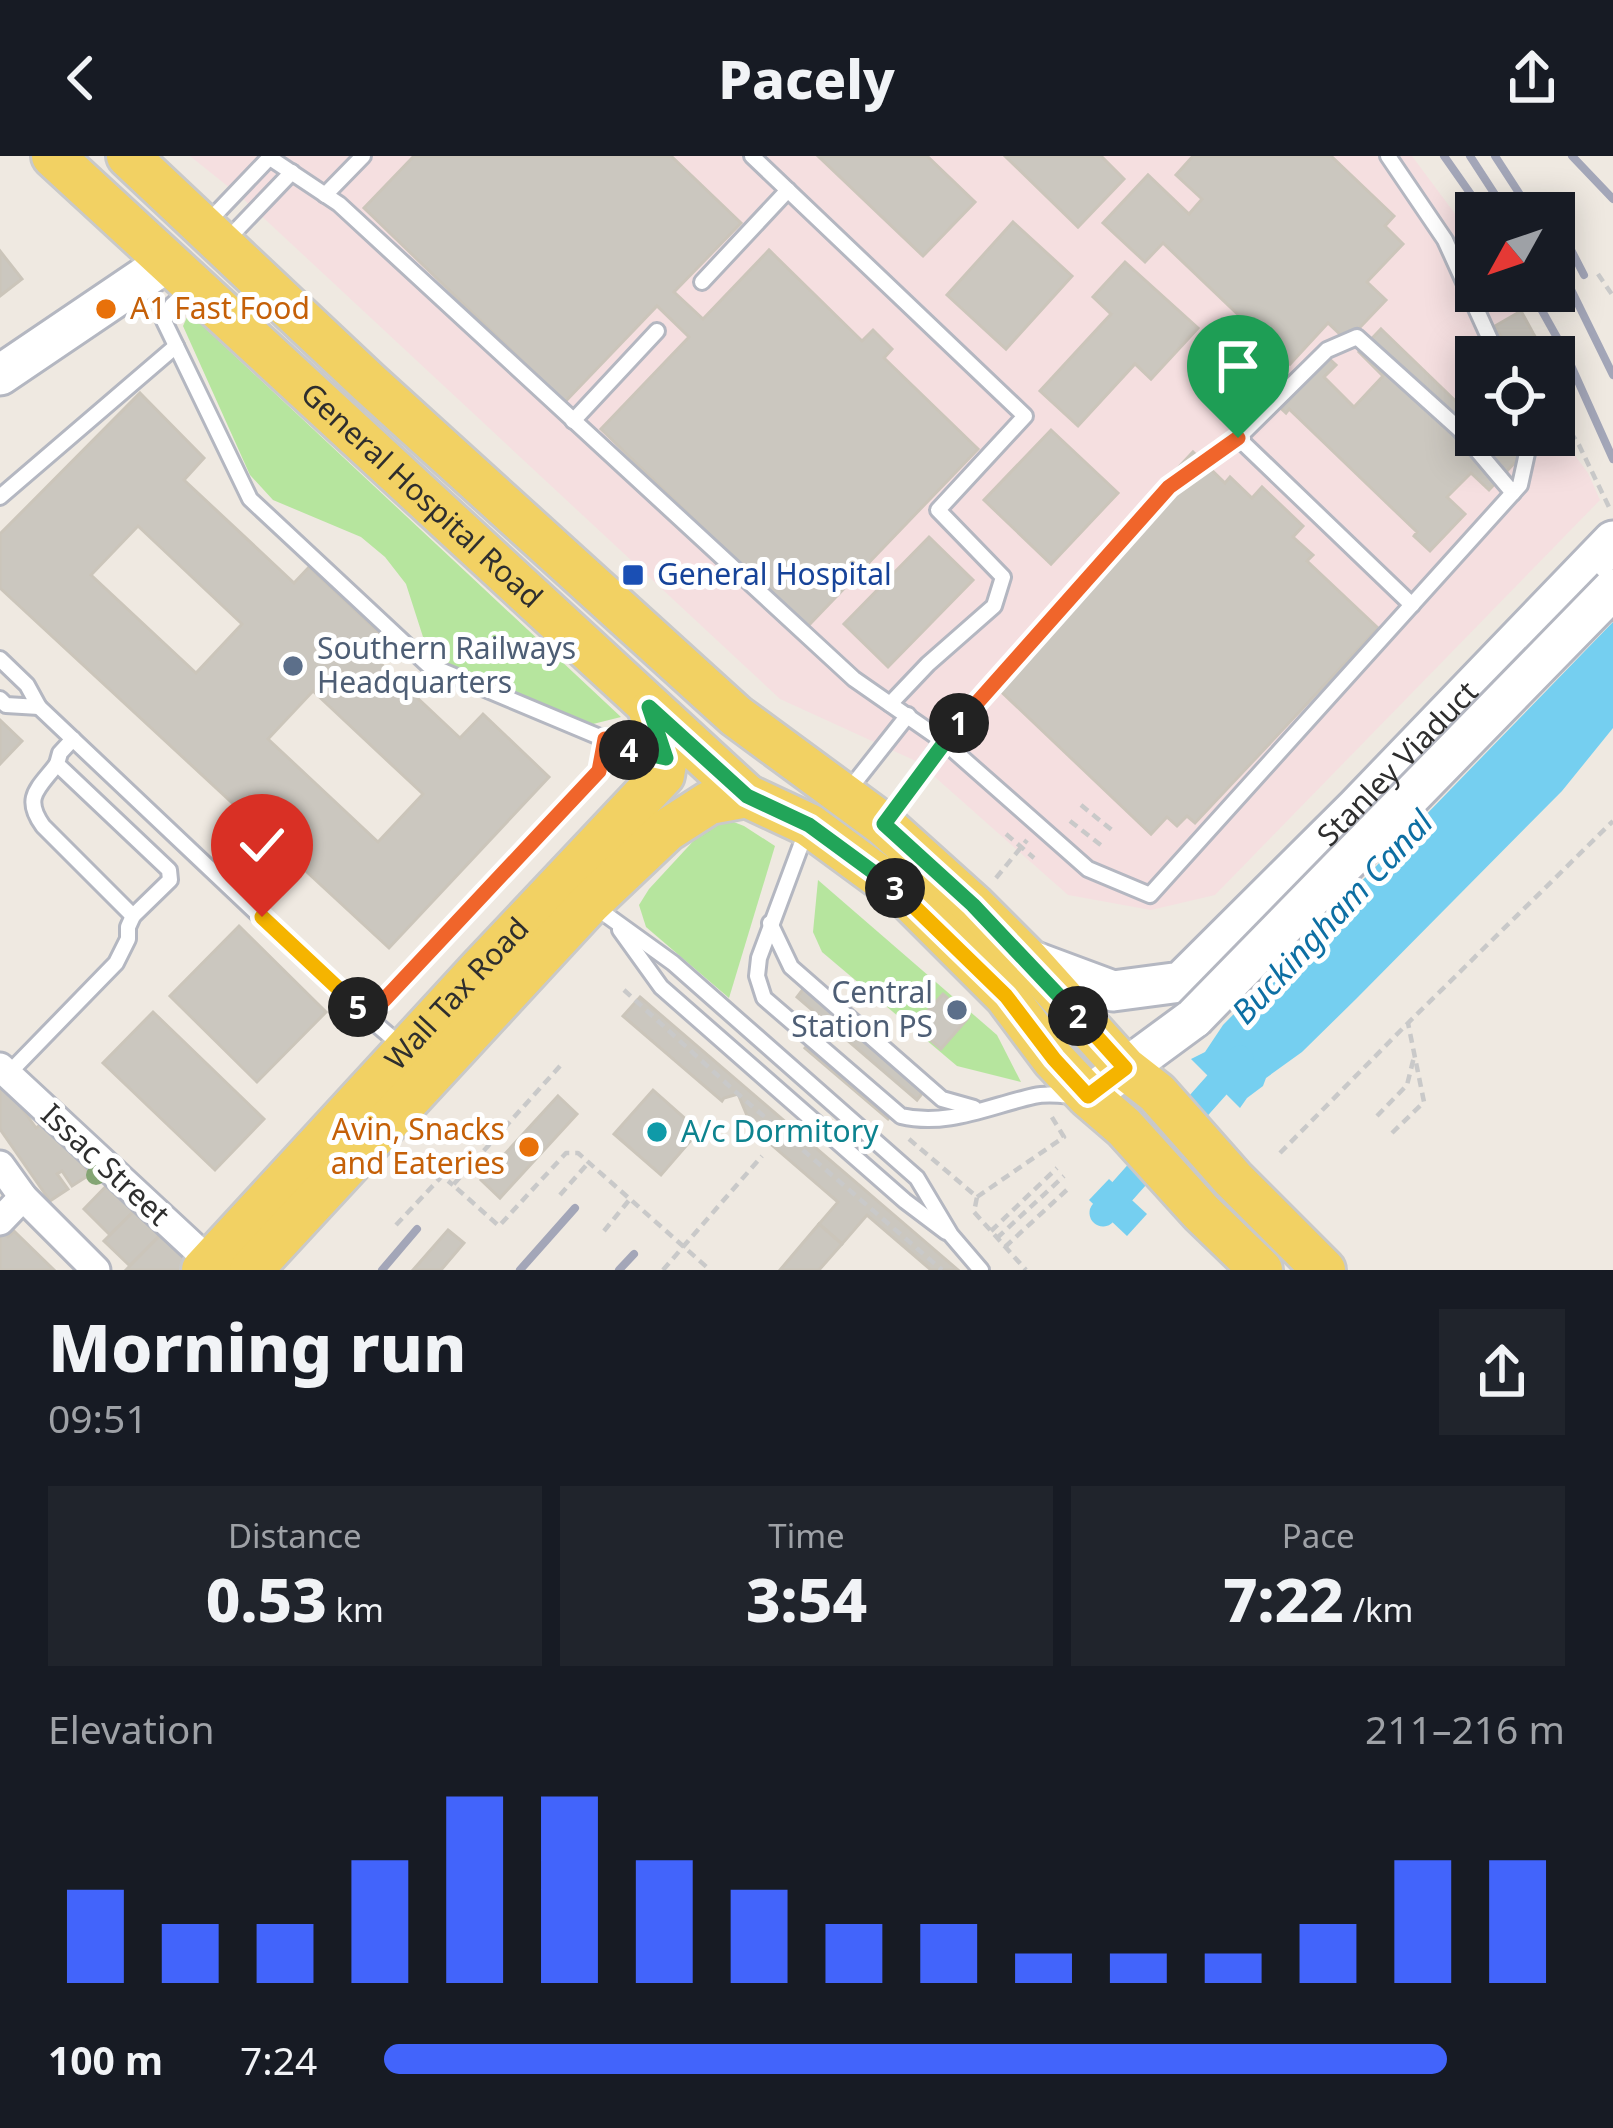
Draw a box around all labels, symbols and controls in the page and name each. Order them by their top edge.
text: Pacely [718,41,895,115]
icon: back [48,45,114,111]
icon: share [1499,45,1565,111]
north arrow [1455,192,1575,312]
map controls [1455,192,1575,456]
place label: A1 Fast Food [130,287,310,328]
marker: A1 Fast Food [93,296,119,322]
pin [1187,315,1289,438]
icon: arrive [1205,333,1271,399]
button: locate [1455,336,1575,456]
street label: General Hospital Road [293,373,552,616]
place label: General Hospital [657,553,892,594]
marker: General Hospital [620,562,646,588]
place label: Southern Railways Headquarters [317,627,576,702]
marker: Southern Railways Headquarters [280,653,306,679]
street label: Stanley Viaduct [1308,671,1486,854]
pin: 1 [929,693,989,753]
text: 1 [950,700,968,745]
pin: 4 [599,720,659,780]
text: 4 [620,727,638,772]
pin [211,794,313,917]
water label: Buckingham Canal [1221,799,1443,1033]
icon: check [229,812,295,878]
pin: 3 [865,858,925,918]
text: 3 [886,865,904,910]
street label: Wall Tax Road [375,908,537,1078]
place label: Central Station PS [791,971,933,1046]
pin: 5 [328,977,388,1037]
text: 5 [349,984,367,1029]
pin: 2 [1048,986,1108,1046]
text: 2 [1069,993,1087,1038]
marker: Central Station PS [944,997,970,1023]
street label: Issac Street [33,1094,179,1234]
place label: Avin, Snacks and Eateries [331,1108,505,1183]
place label: A/c Dormitory [681,1110,879,1151]
marker: A/c Dormitory [644,1119,670,1145]
marker: Avin, Snacks and Eateries [516,1134,542,1160]
text: Morning run [48,1301,467,1391]
button: share [1439,1309,1565,1435]
text: 09:51 [48,1391,148,1444]
text: Distance [228,1513,362,1558]
text: Time [768,1513,845,1558]
text: Pace [1282,1513,1355,1558]
text: 0.53 [206,1558,327,1640]
text: 3:54 [746,1558,867,1640]
text: 7:22 [1223,1558,1344,1640]
text: km [327,1587,384,1632]
text: /km [1344,1587,1413,1632]
text: Elevation [48,1702,215,1755]
text: 211–216 m [1365,1702,1565,1755]
text: 100 m [48,2033,163,2086]
text: 7:24 [240,2033,317,2086]

